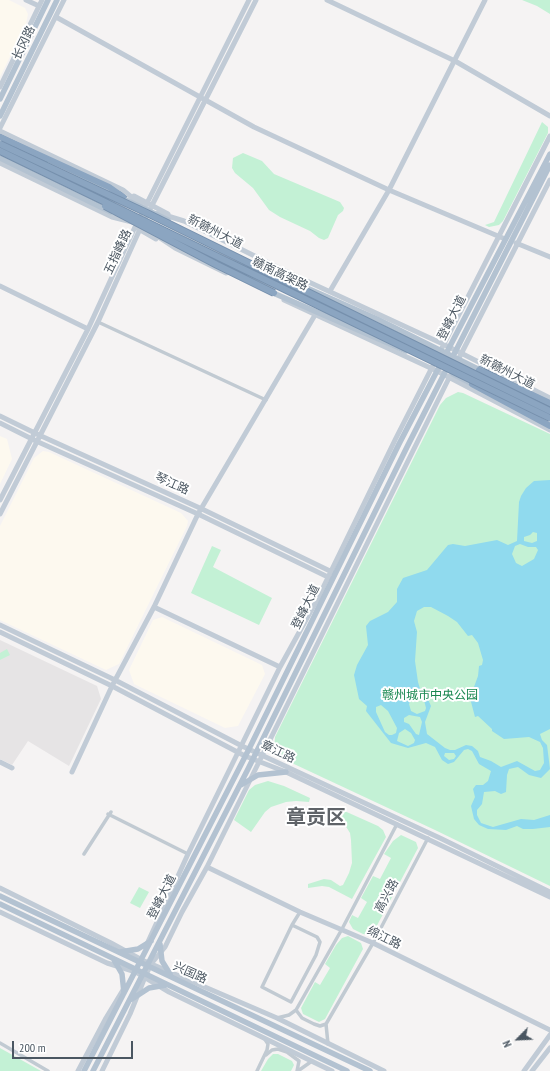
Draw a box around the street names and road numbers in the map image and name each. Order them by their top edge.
street label: 长冈路 [10,24,38,62]
street label: 新赣州大道 [185,212,245,252]
street label: 五指峰路 [101,227,135,277]
street label: 赣南高架路 [250,254,310,294]
street label: 登峰大道 [435,293,469,343]
street label: 新赣州大道 [477,352,537,392]
street label: 琴江路 [153,470,191,498]
street label: 登峰大道 [289,582,323,632]
street label: 章江路 [259,738,297,766]
street label: 登峰大道 [145,872,179,922]
street label: 高兴路 [372,877,402,915]
street label: 绵江路 [365,924,403,952]
street label: 兴国路 [171,959,209,987]

